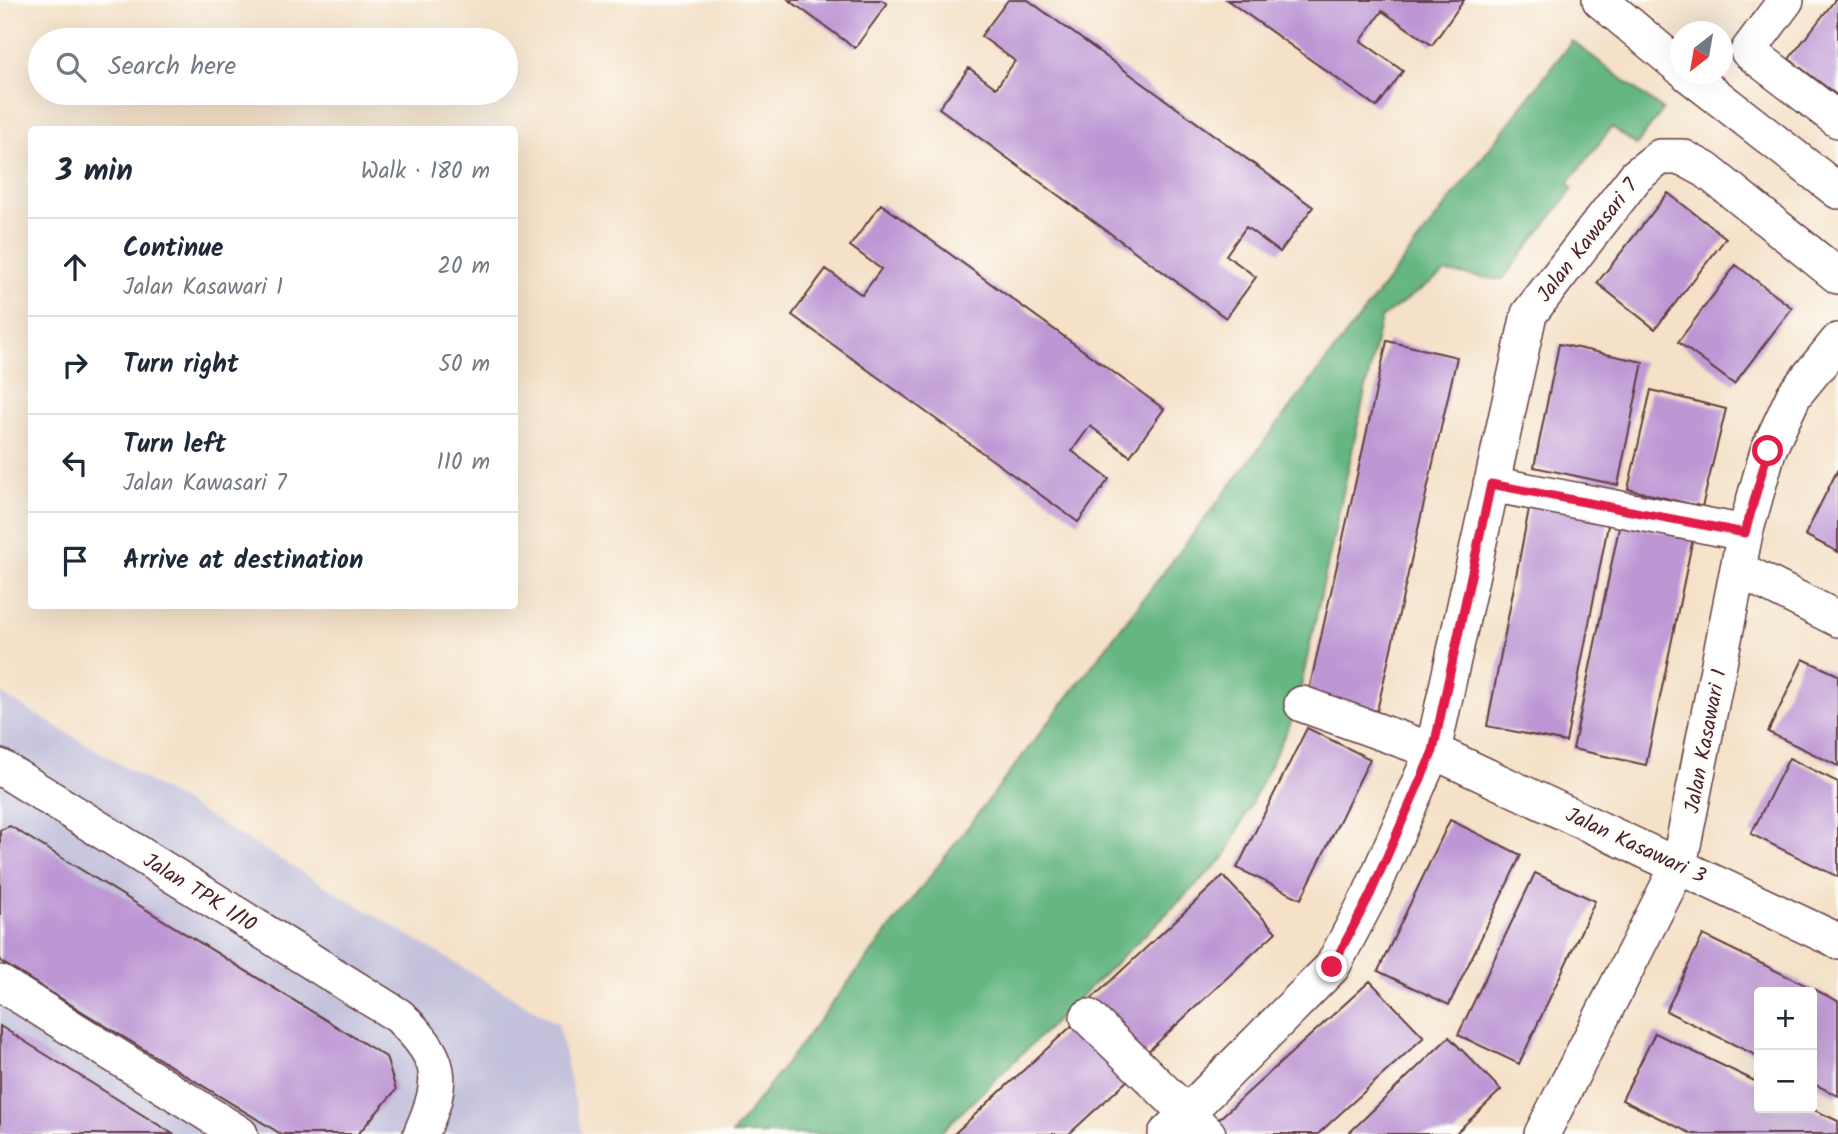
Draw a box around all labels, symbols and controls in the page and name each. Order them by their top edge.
north arrow [1670,21,1733,84]
search box [28,28,518,105]
text: Search here [108,46,236,88]
icon: search [52,48,90,86]
text: 3 min [56,148,133,196]
text: Walk · 180 m [361,154,490,190]
street label: Jalan Kawasari 7 [1529,171,1648,310]
text: Continue [123,228,224,270]
icon: ahead [56,248,94,286]
text: 20 m [438,249,490,285]
text: Jalan Kasawari 1 [123,270,283,306]
text: Turn right [123,344,239,386]
icon: right [56,346,94,384]
text: 50 m [439,347,490,383]
text: Turn left [123,424,226,466]
route start [1752,435,1783,466]
icon: left [56,444,94,482]
text: 110 m [437,445,490,481]
text: Jalan Kawasari 7 [123,466,287,502]
text: Arrive at destination [123,540,363,582]
icon: arrive [56,542,94,580]
street label: Jalan Kasawari 1 [1676,666,1737,816]
street label: Jalan Kasawari 3 [1560,799,1711,893]
street label: Jalan TPK 1/10 [136,845,263,941]
route end [1316,951,1347,982]
map controls [1754,987,1817,1113]
button: + [1754,987,1817,1050]
button: − [1754,1050,1817,1113]

